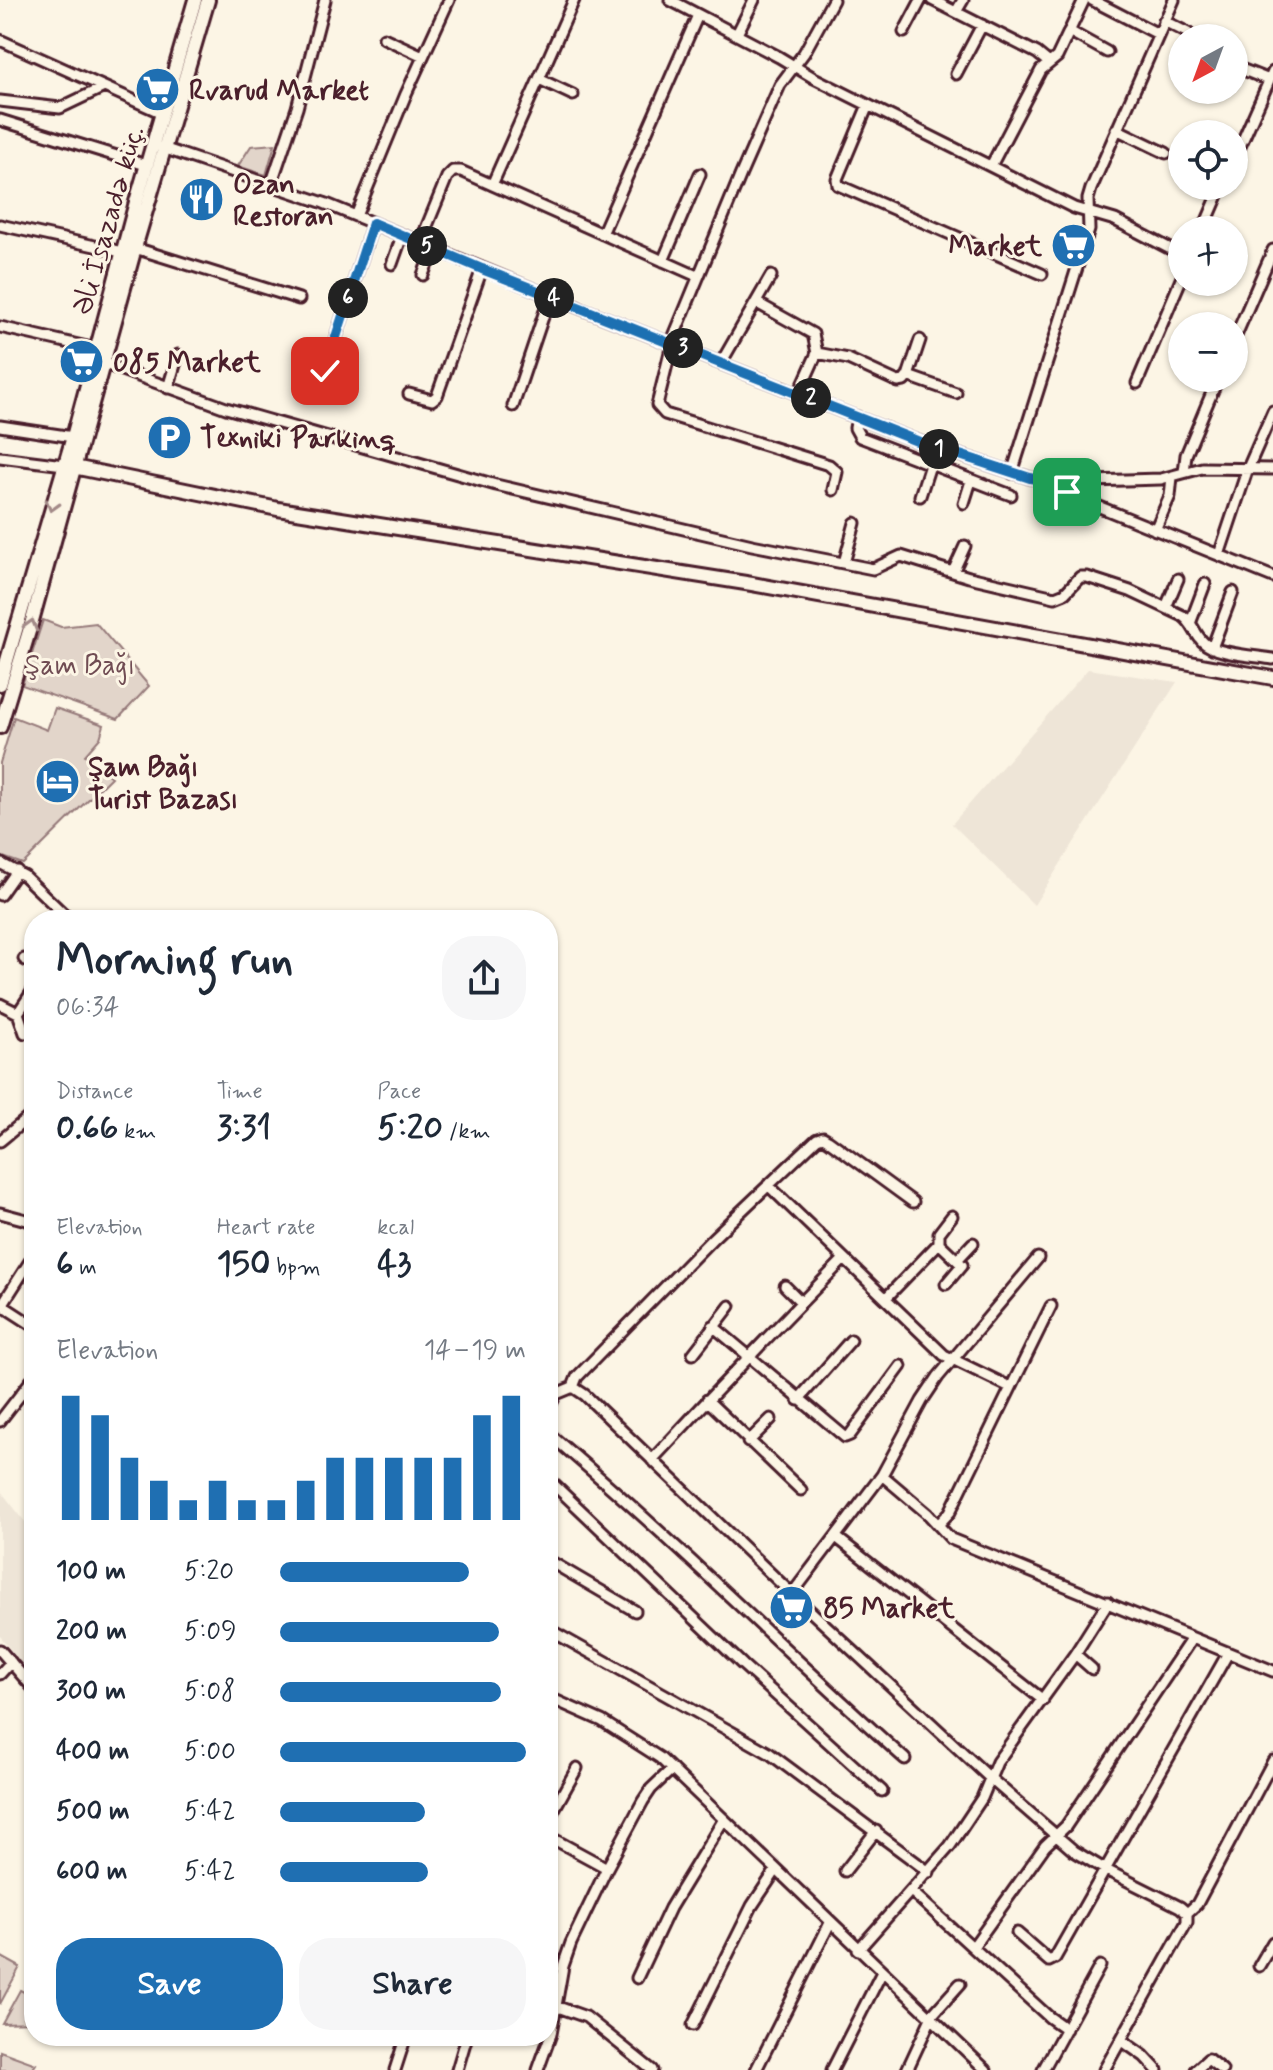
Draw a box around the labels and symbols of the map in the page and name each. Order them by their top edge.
north arrow [1168,24,1248,104]
supermarket icon: Rvarud Market [134,65,182,113]
place label: Rvarud Market [189,73,369,110]
street label: Əli İsazadə küç. [65,122,154,320]
place label: Ozan Restoran [233,167,334,236]
restaurant icon: Ozan Restoran [178,175,226,223]
supermarket icon: Market [1049,221,1097,269]
pin: 5 [407,226,447,266]
place label: Market [948,229,1043,266]
pin: 6 [328,278,368,318]
pin: 4 [534,278,574,318]
pin: 3 [663,328,703,368]
supermarket icon: 085 Market [58,337,106,385]
pin [291,337,359,405]
place label: 085 Market [113,345,261,382]
pin: 2 [791,378,831,418]
parking icon: Texniki Parkinq [145,413,193,461]
place label: Texniki Parkinq [200,421,396,458]
pin: 1 [919,429,959,469]
pin [1033,458,1101,526]
one-way arrow [45,499,61,513]
one-way arrow [22,619,38,633]
park label: Şam Bağı [25,648,135,685]
place label: Şam Bağı Turist Bazası [88,750,238,819]
hotel icon: Şam Bağı Turist Bazası [33,758,81,806]
supermarket icon: 85 Market [768,1583,816,1631]
place label: 85 Market [823,1591,955,1628]

